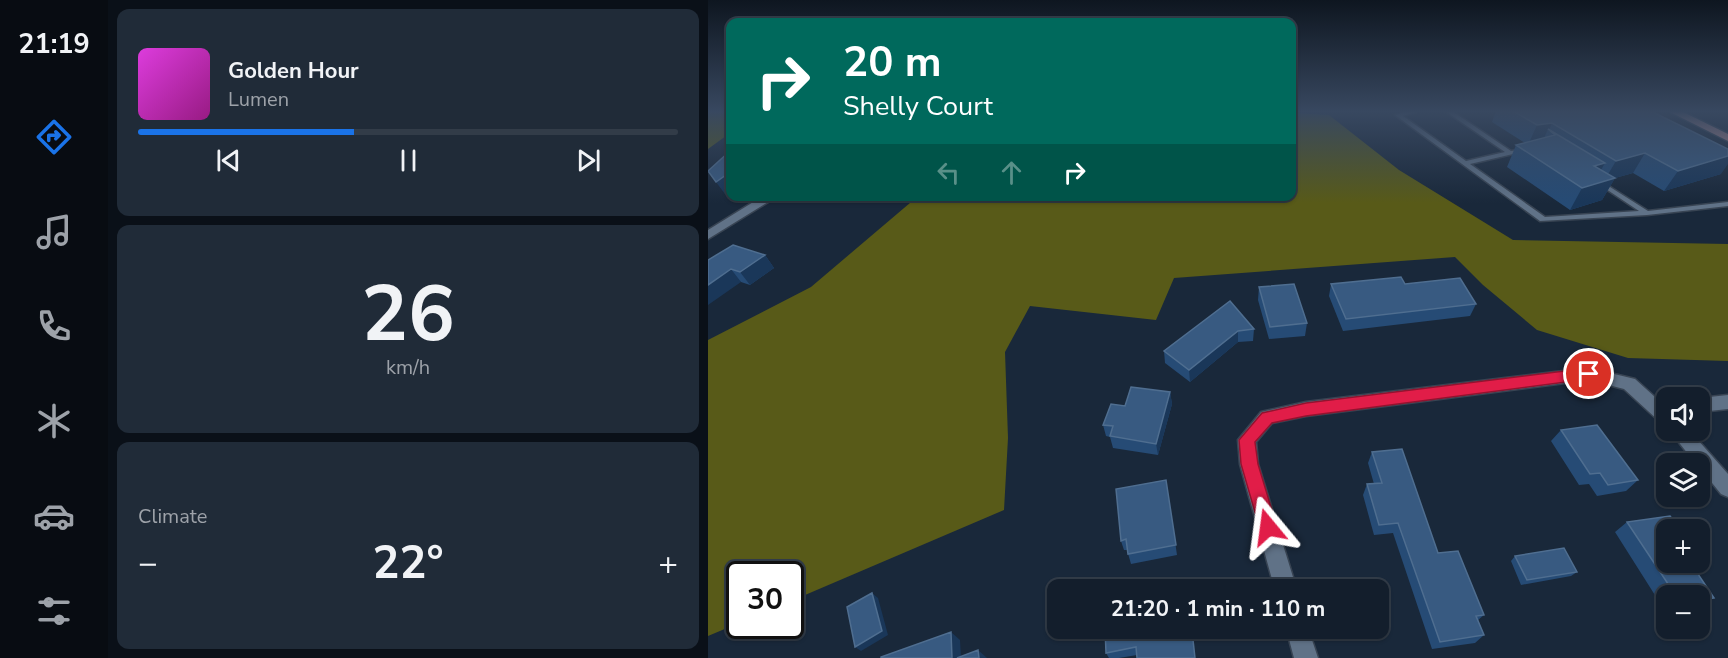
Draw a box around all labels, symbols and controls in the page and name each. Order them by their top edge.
text: 21:19 [18,26,90,63]
text: 20 m [843,34,942,91]
icon: right [744,42,822,120]
text: Golden Hour [228,56,359,86]
text: Lumen [228,86,289,113]
text: Shelly Court [843,88,993,125]
icon: directions [33,116,75,158]
icon: previous [212,144,245,177]
icon: pause [392,144,425,177]
icon: next [572,144,605,177]
icon: left [932,156,965,189]
icon: ahead [995,156,1028,189]
icon: right [1058,156,1091,189]
icon: music [33,211,75,253]
text: 26 [361,261,455,368]
icon: phone [33,305,75,347]
pin [1563,348,1614,399]
text: km/h [386,354,430,381]
icon: arrive [1572,357,1605,390]
map controls [1656,387,1710,639]
button: sound [1656,387,1710,441]
icon: climate [33,400,75,442]
button: layers [1656,453,1710,507]
icon: car [33,495,75,537]
position arrow [1236,495,1300,559]
text: Climate [138,503,207,530]
button: + [1656,519,1710,573]
text: 22° [372,533,444,594]
text: − [138,541,158,586]
text: + [658,541,678,586]
speed limit sign: 30 [726,561,804,639]
button: − [1656,585,1710,639]
icon: filters [33,590,75,632]
text: 21:20 · 1 min · 110 m [1111,594,1325,624]

